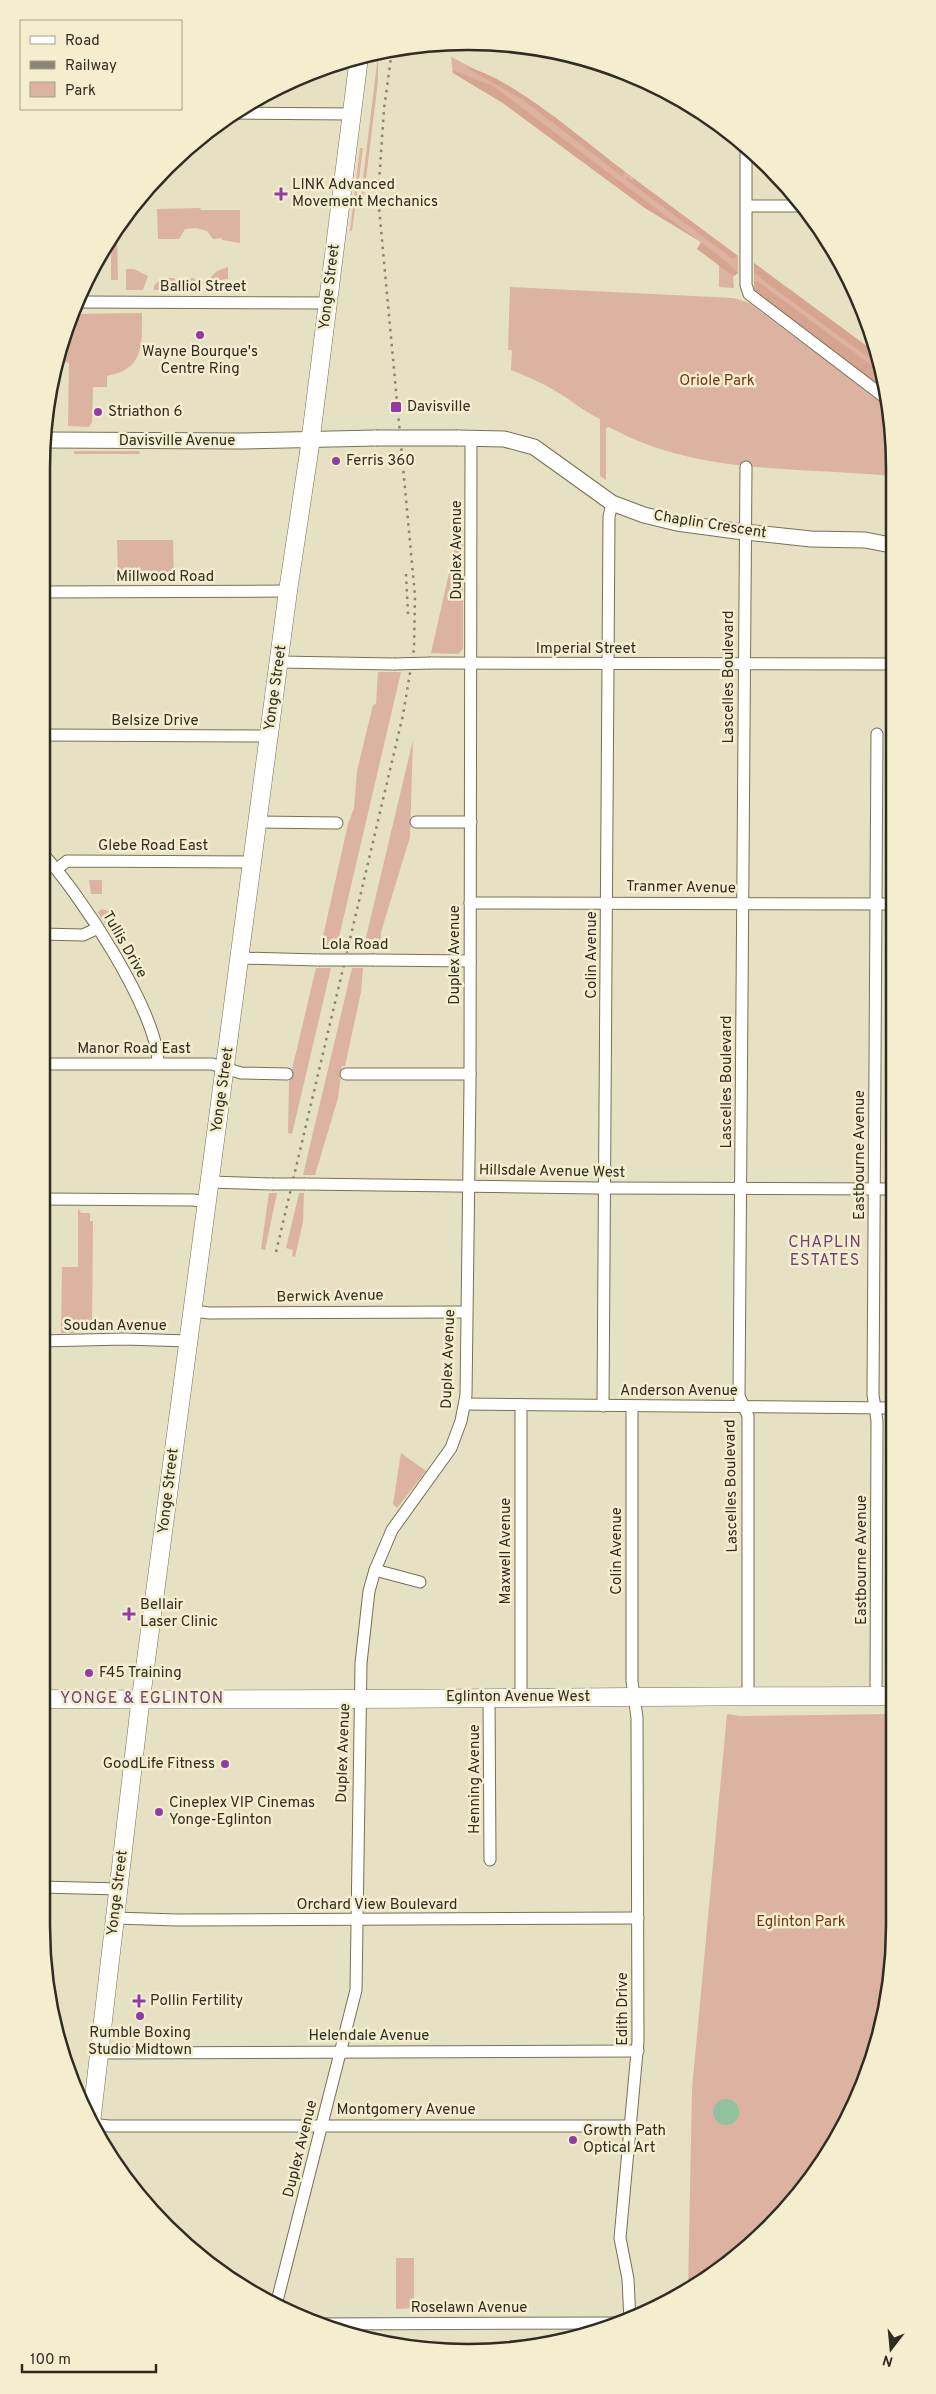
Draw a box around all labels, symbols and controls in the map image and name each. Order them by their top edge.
legend [20,20,182,110]
text: Road [65,32,100,51]
text: Railway [65,57,117,76]
text: Park [65,82,96,101]
place label: LINK Advanced Movement Mechanics [292,176,438,212]
marker: LINK Advanced Movement Mechanics [274,187,288,201]
street label: Yonge Street [315,243,345,331]
street label: Balliol Street [160,278,246,297]
marker: Wayne Bourque's Centre Ring [194,329,206,341]
place label: Wayne Bourque's Centre Ring [142,343,258,379]
park label: Oriole Park [679,372,755,391]
place label: Davisville [407,398,471,417]
marker: Davisville [389,400,403,414]
place label: Striathon 6 [108,403,182,422]
marker: Striathon 6 [92,406,104,418]
street label: Davisville Avenue [119,432,235,451]
place label: Ferris 360 [346,452,415,471]
marker: Ferris 360 [330,455,342,467]
street label: Duplex Avenue [448,500,467,600]
street label: Chaplin Crescent [652,507,768,543]
street label: Millwood Road [116,568,214,587]
street label: Lascelles Boulevard [720,610,739,744]
street label: Imperial Street [536,640,636,659]
street label: Yonge Street [261,644,291,732]
street label: Belsize Drive [111,712,199,731]
street label: Glebe Road East [98,837,208,856]
street label: Tranmer Avenue [626,878,736,898]
street label: Duplex Avenue [446,905,465,1005]
street label: Tullis Drive [97,908,151,982]
street label: Colin Avenue [583,911,602,999]
street label: Lola Road [322,936,388,955]
street label: Lascelles Boulevard [718,1015,737,1149]
street label: Manor Road East [77,1040,191,1059]
street label: Yonge Street [208,1046,238,1134]
street label: Eastbourne Avenue [851,1090,870,1220]
street label: Hillsdale Avenue West [479,1161,625,1183]
district label: CHAPLIN ESTATES [788,1233,862,1271]
street label: Berwick Avenue [276,1287,384,1307]
street label: Duplex Avenue [438,1309,460,1409]
street label: Soudan Avenue [63,1317,167,1336]
street label: Anderson Avenue [620,1382,738,1401]
street label: Lascelles Boulevard [721,1419,743,1553]
street label: Yonge Street [154,1447,184,1535]
street label: Eastbourne Avenue [853,1495,872,1625]
street label: Maxwell Avenue [497,1498,516,1604]
street label: Colin Avenue [608,1507,627,1595]
place label: Bellair Laser Clinic [140,1596,218,1632]
marker: Bellair Laser Clinic [122,1607,136,1621]
place label: F45 Training [99,1664,182,1683]
marker: F45 Training [83,1667,95,1679]
street label: Eglinton Avenue West [446,1688,590,1707]
district label: YONGE & EGLINTON [60,1689,224,1709]
street label: Duplex Avenue [333,1703,355,1803]
street label: Henning Avenue [466,1724,485,1834]
place label: GoodLife Fitness [103,1755,215,1774]
marker: GoodLife Fitness [219,1758,231,1770]
place label: Cineplex VIP Cinemas Yonge-Eglinton [169,1794,315,1830]
marker: Cineplex VIP Cinemas Yonge-Eglinton [153,1806,165,1818]
street label: Yonge Street [103,1849,133,1937]
street label: Orchard View Boulevard [297,1896,458,1915]
park label: Eglinton Park [756,1913,846,1932]
street label: Edith Drive [614,1972,633,2046]
place label: Pollin Fertility [150,1992,243,2011]
marker: Pollin Fertility [132,1994,146,2008]
marker: Rumble Boxing Studio Midtown [134,2010,146,2022]
place label: Rumble Boxing Studio Midtown [88,2024,192,2060]
street label: Helendale Avenue [309,2027,429,2046]
street label: Duplex Avenue [280,2098,322,2200]
street label: Montgomery Avenue [337,2101,475,2120]
place label: Growth Path Optical Art [583,2122,666,2158]
marker: Growth Path Optical Art [567,2134,579,2146]
street label: Roselawn Avenue [411,2299,527,2318]
north arrow [866,2324,916,2374]
scale bar [22,2342,156,2374]
text: N [881,2350,895,2370]
text: 100 m [30,2351,71,2370]

